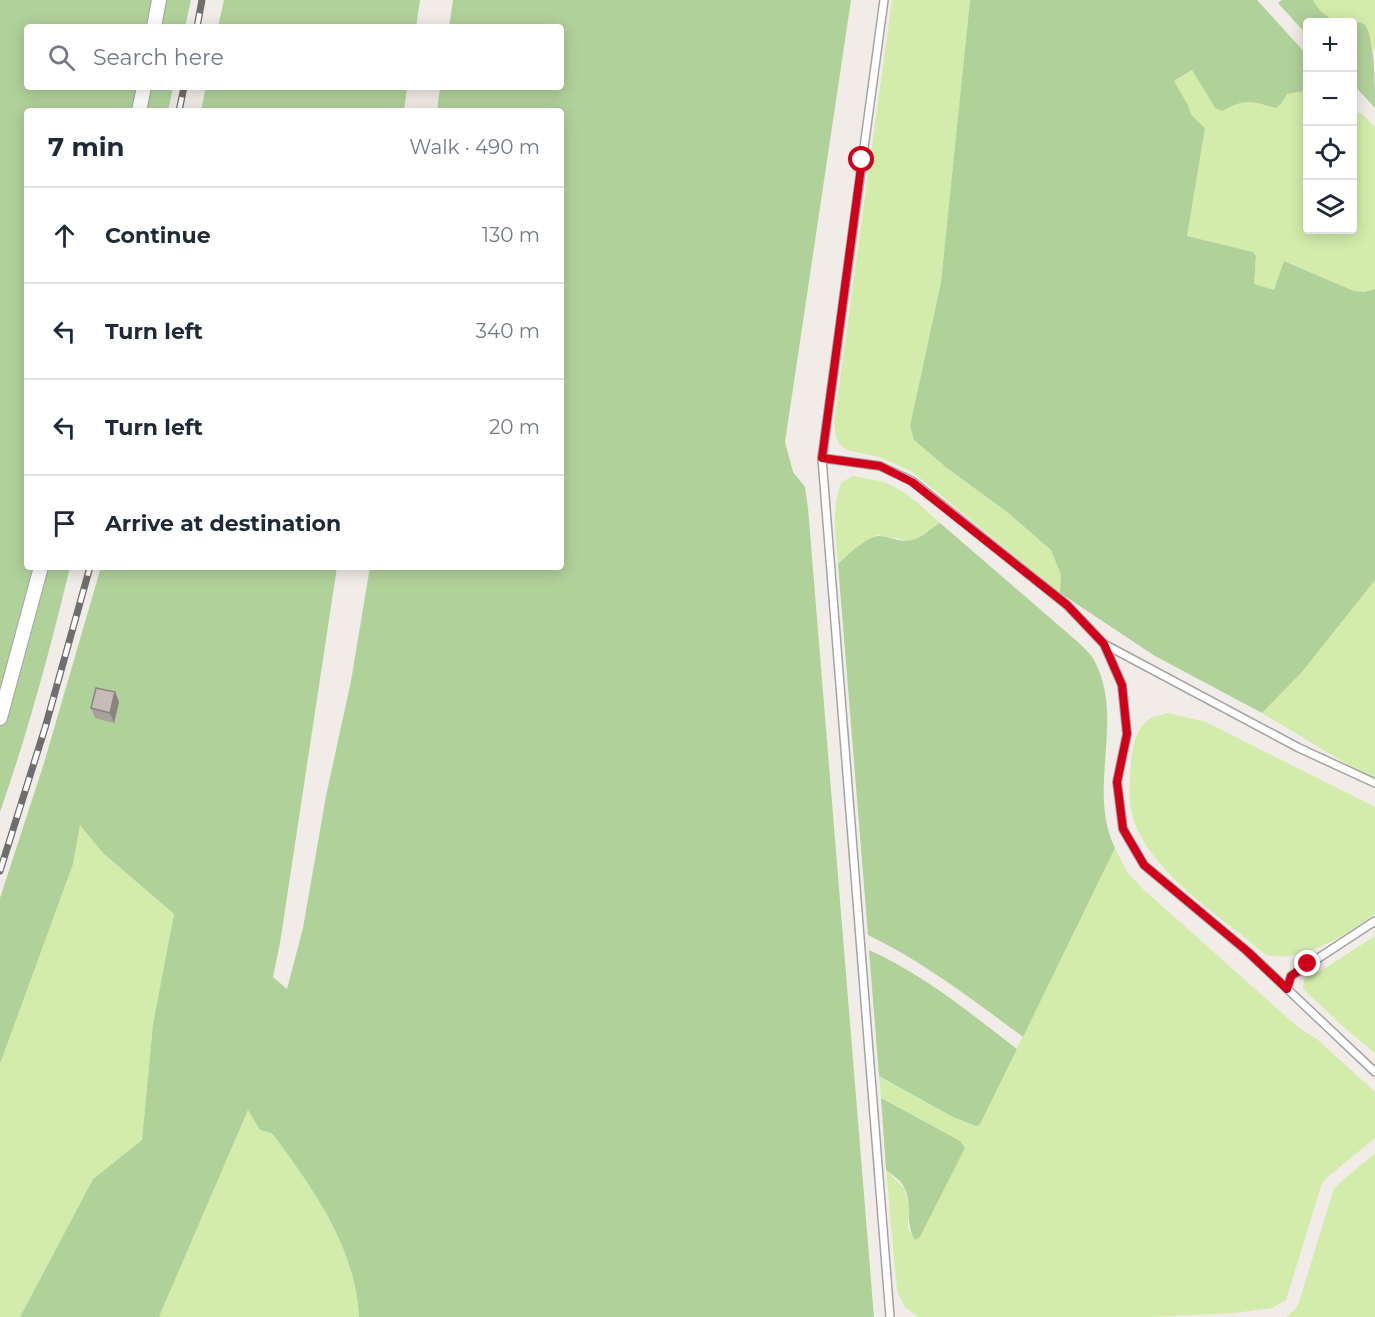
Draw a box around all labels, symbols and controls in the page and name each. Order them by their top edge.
map controls [1303,18,1357,234]
button: + [1303,18,1357,72]
search box [24,24,564,90]
icon: search [45,41,78,74]
text: Search here [93,44,224,71]
button: − [1303,72,1357,126]
button: locate [1303,126,1357,180]
text: 7 min [48,131,125,163]
text: Walk · 490 m [409,135,540,159]
route start [848,146,874,172]
button: layers [1303,180,1357,234]
icon: ahead [48,219,81,252]
text: Continue [105,222,211,249]
text: 130 m [482,223,540,247]
icon: left [48,315,81,348]
text: Turn left [105,318,203,345]
text: 340 m [476,319,540,343]
icon: left [48,411,81,444]
text: Turn left [105,414,203,441]
text: 20 m [489,415,540,439]
icon: arrive [48,507,81,540]
text: Arrive at destination [105,510,341,537]
route end [1294,950,1320,976]

